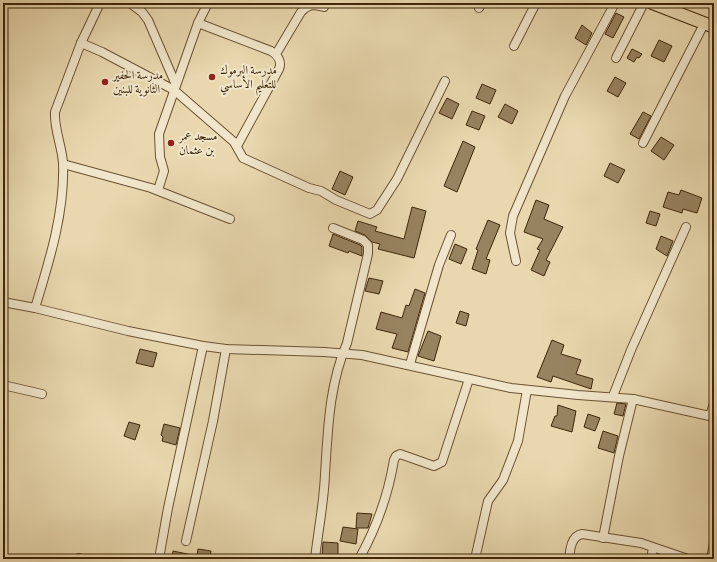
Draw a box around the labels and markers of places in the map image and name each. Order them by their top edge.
place label: مدرسة اليرموك للتعليم الأساسي [220,62,277,96]
place label: مدرسة الحفير الثانوية للبنين [111,67,163,97]
marker: مدرسة اليرموك للتعليم الأساسي [207,72,217,82]
marker: مدرسة الحفير الثانوية للبنين [100,77,110,87]
place label: مسجد عمر بن عثمان [177,128,218,158]
marker: مسجد عمر بن عثمان [166,138,176,148]

